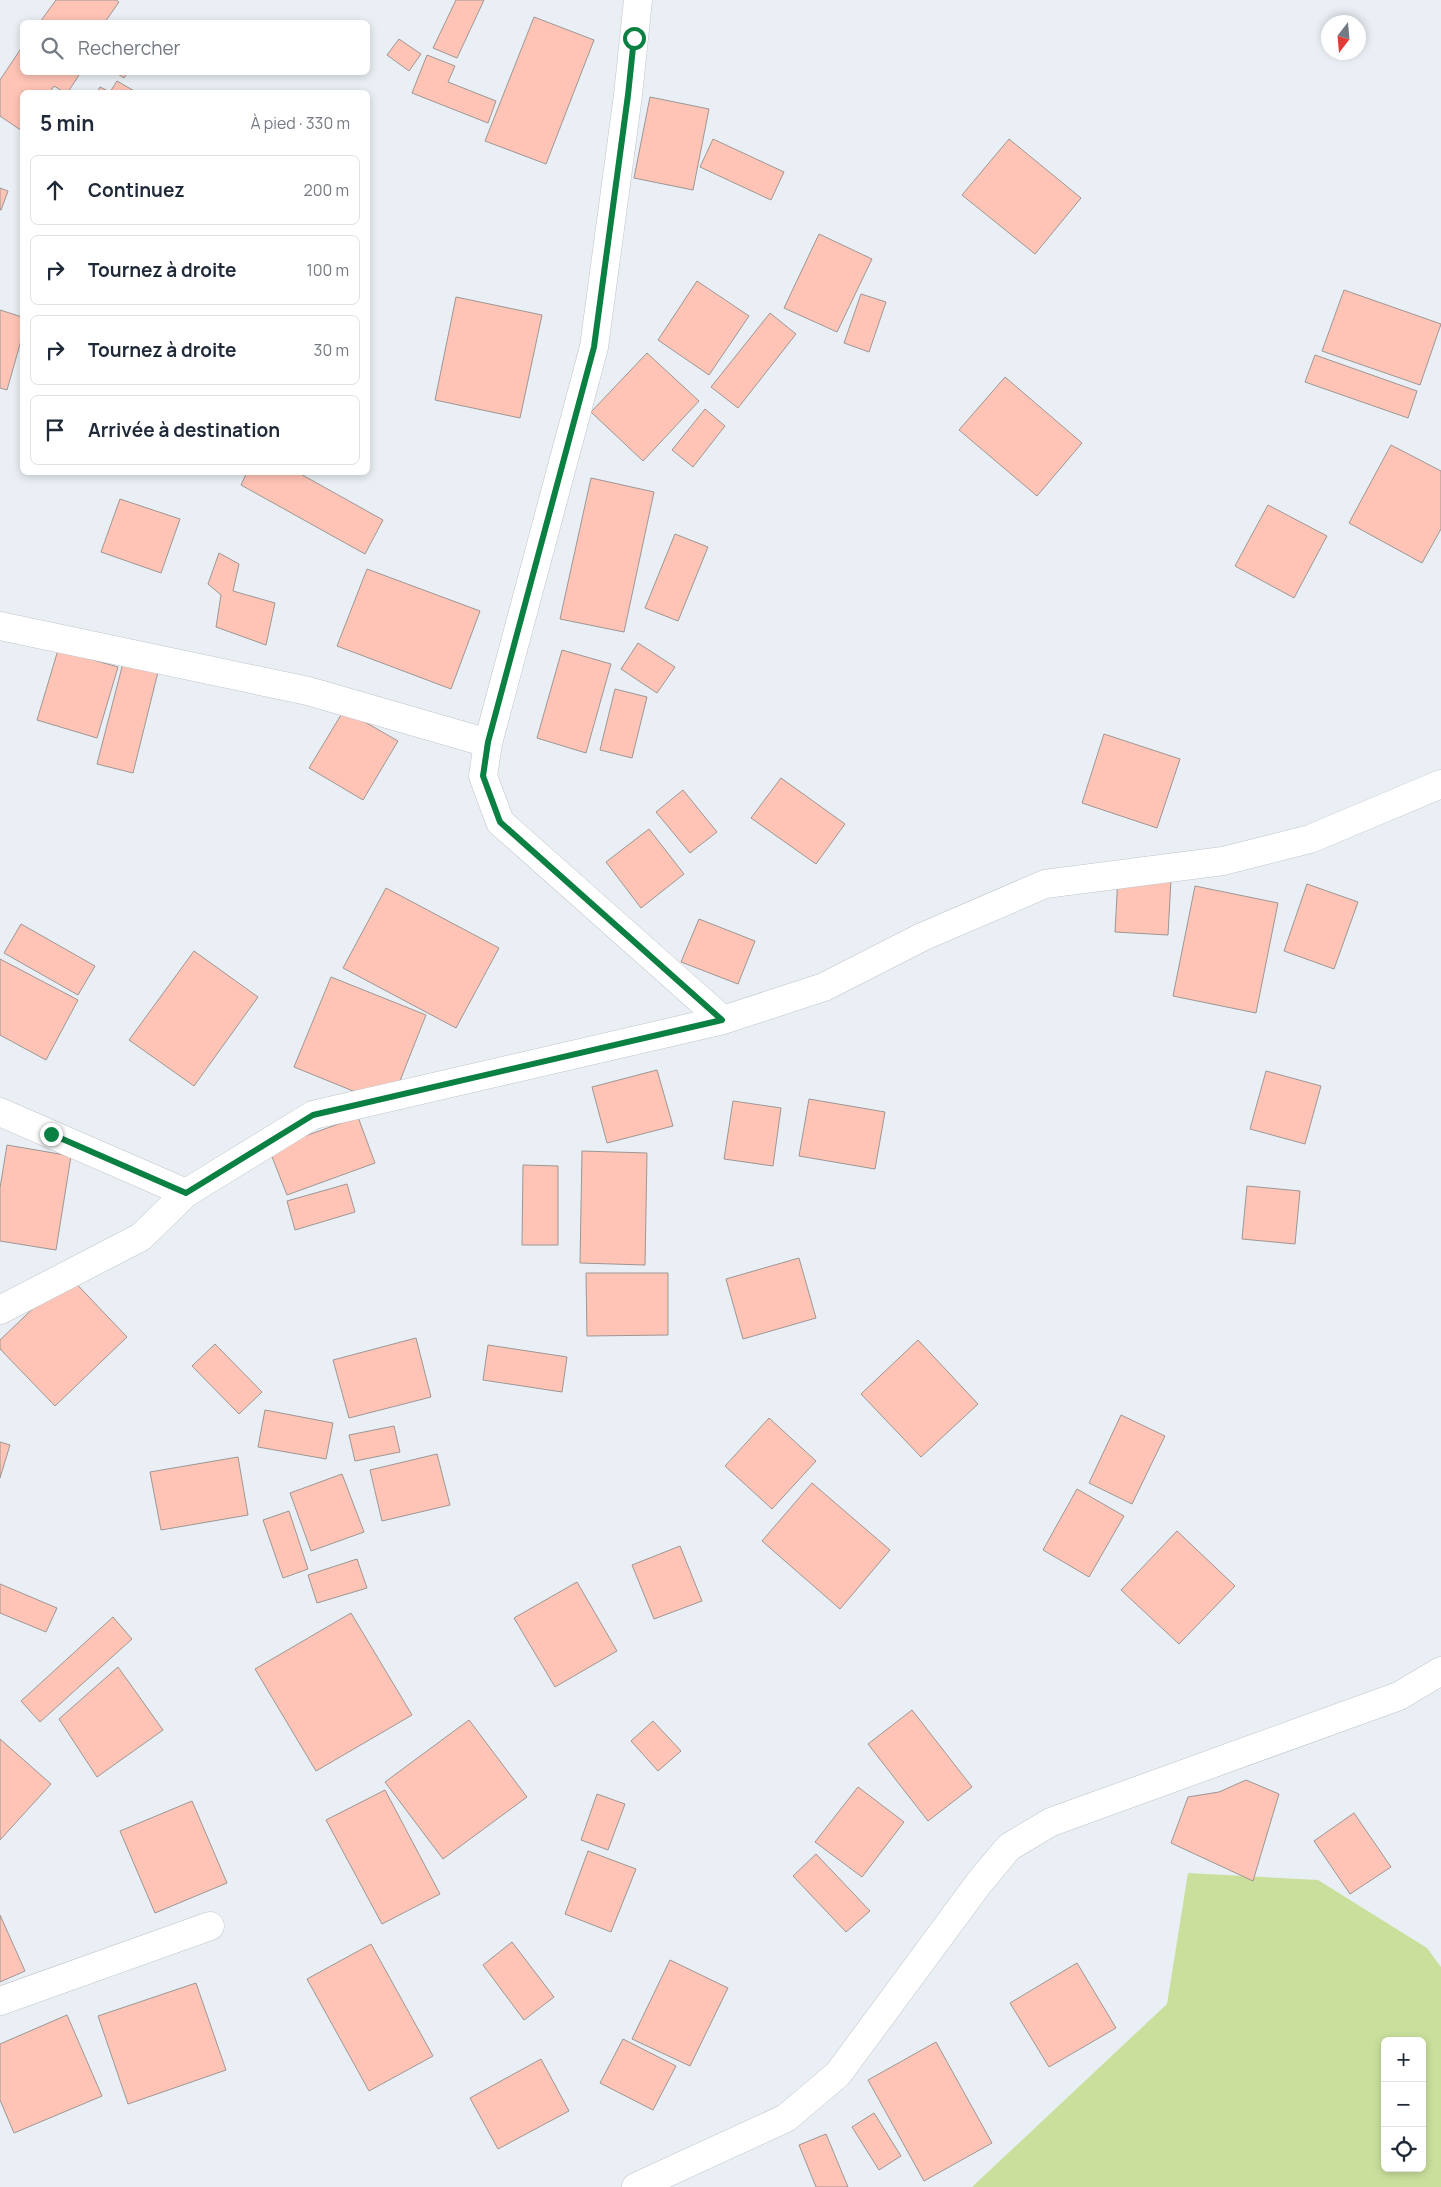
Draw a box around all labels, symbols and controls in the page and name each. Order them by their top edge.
north arrow [1321,15,1366,60]
search box [20,20,370,75]
route start [623,27,646,50]
icon: search [38,34,66,62]
text: Rechercher [78,35,180,61]
text: 5 min [40,109,94,137]
text: À pied · 330 m [250,112,350,134]
icon: ahead [41,176,69,204]
text: Continuez [88,177,185,203]
text: 200 m [304,179,349,201]
icon: right [41,256,69,284]
text: Tournez à droite [88,257,236,283]
text: 100 m [306,259,349,281]
icon: right [41,336,69,364]
text: Tournez à droite [88,337,236,363]
text: 30 m [314,339,349,361]
icon: arrive [41,416,69,444]
text: Arrivée à destination [88,417,280,443]
route end [40,1123,63,1146]
map controls [1381,2037,1426,2172]
button: + [1381,2037,1426,2082]
button: − [1381,2082,1426,2127]
button: locate [1381,2127,1426,2172]

